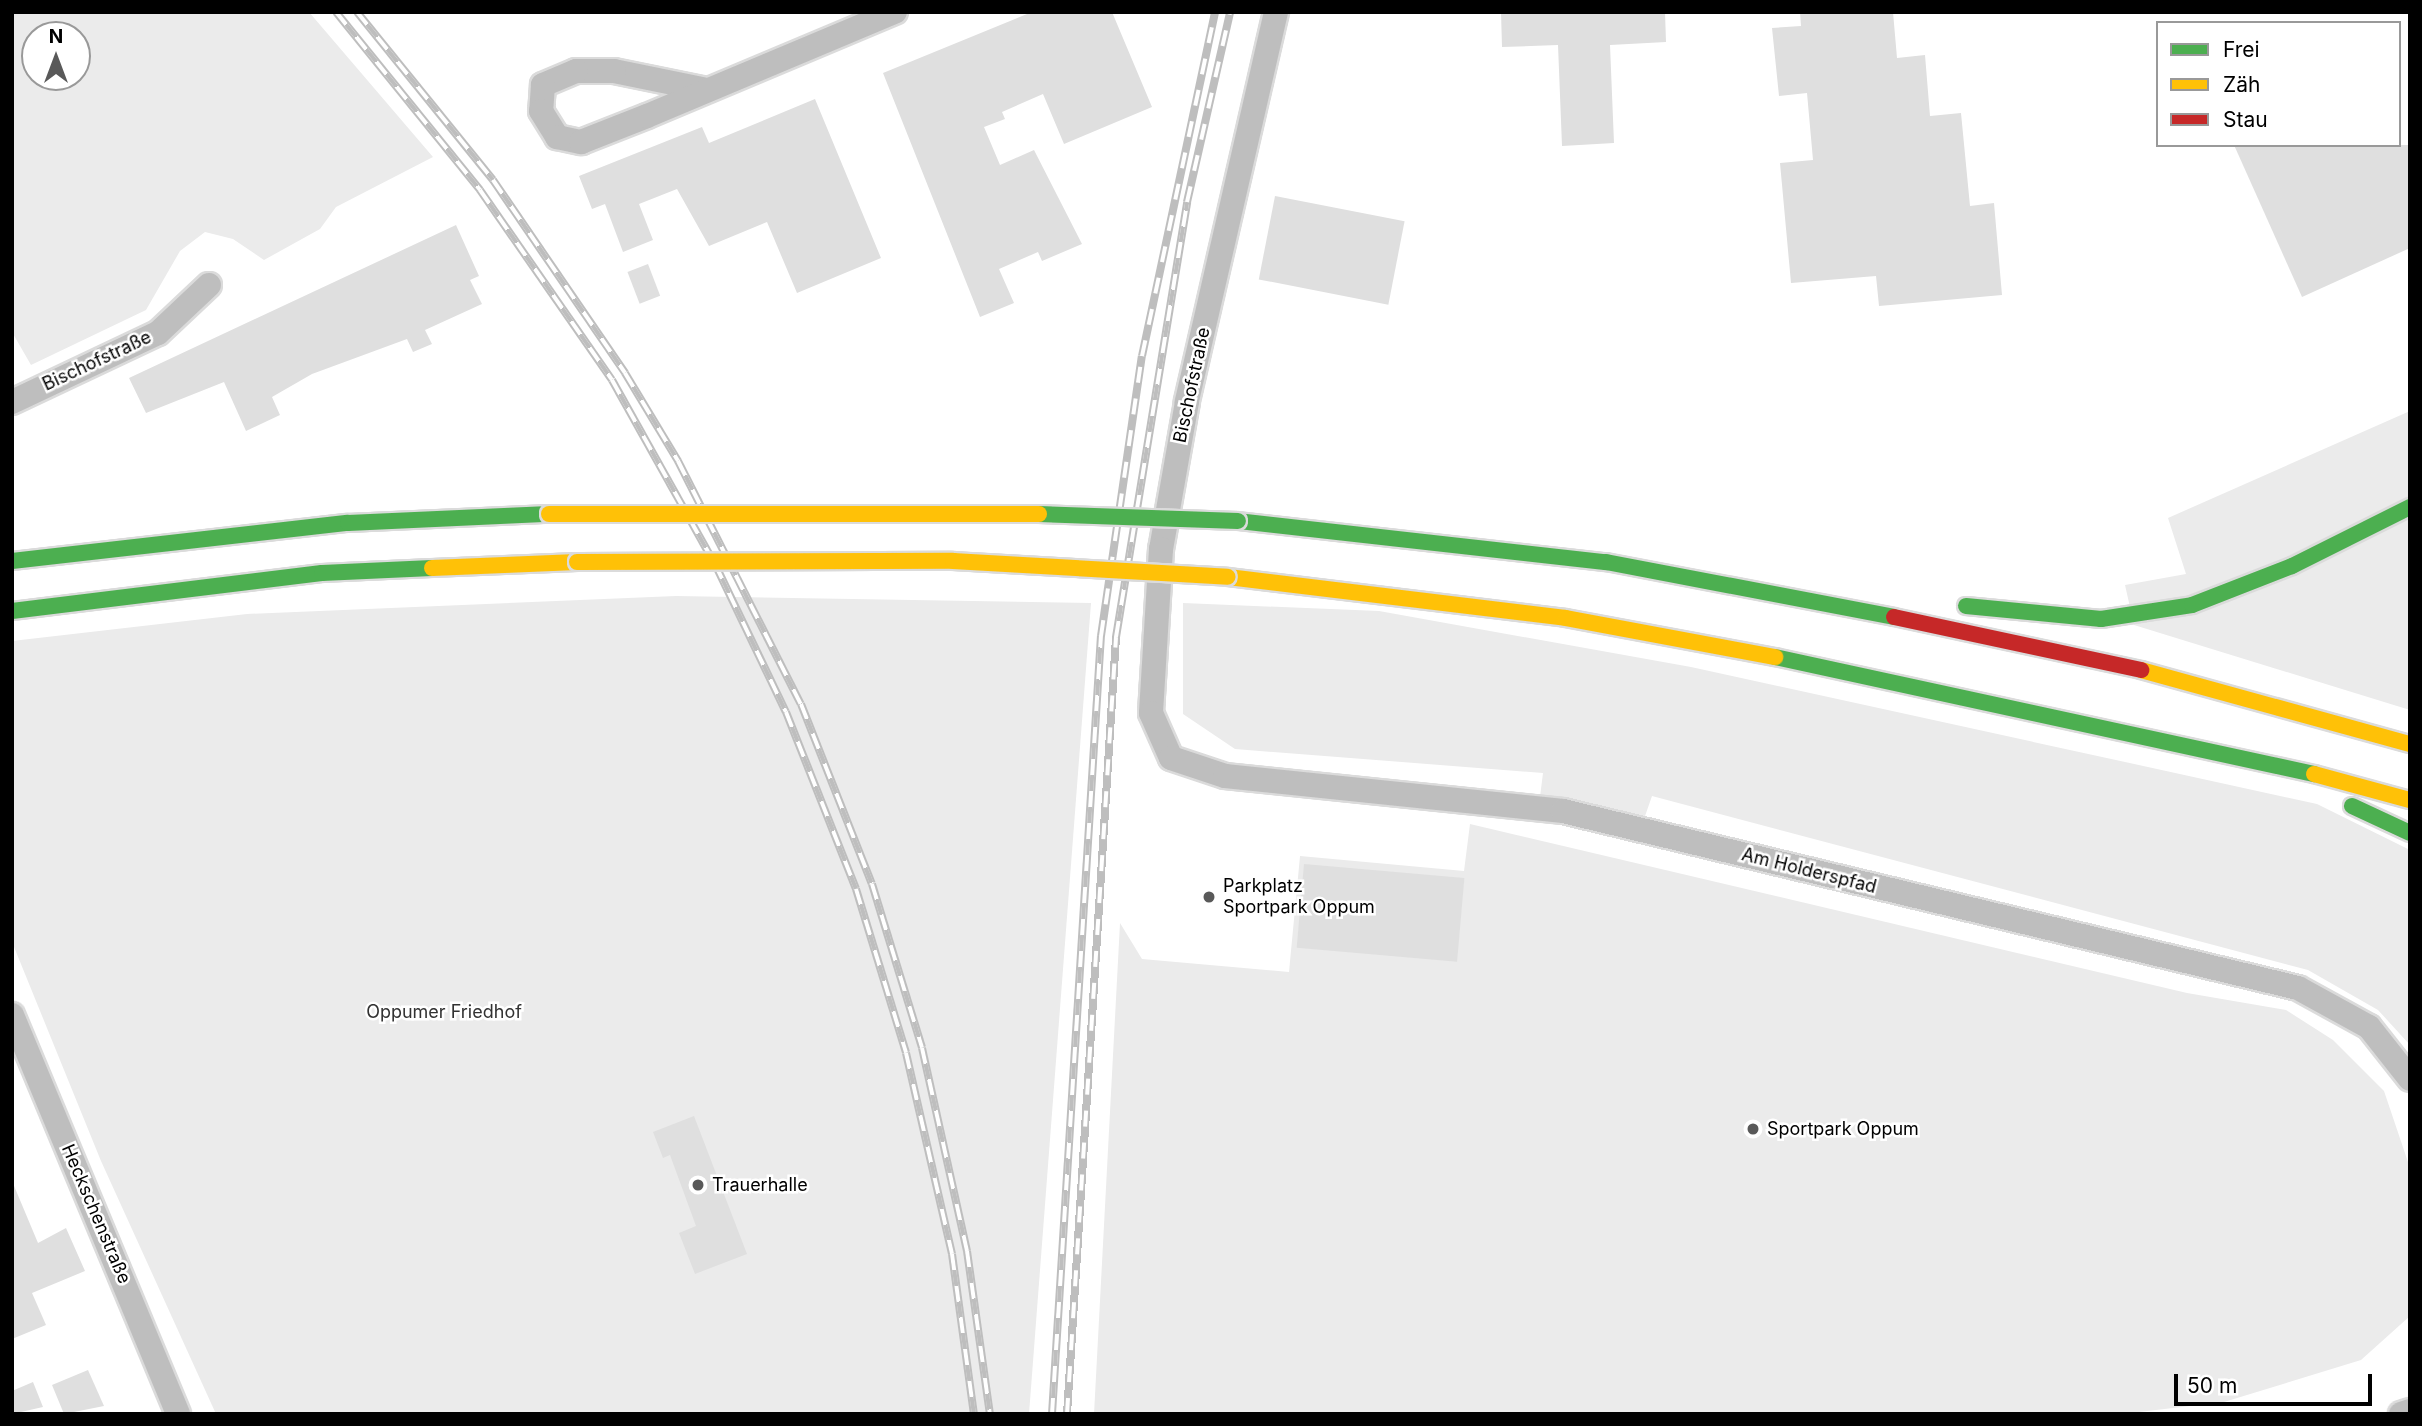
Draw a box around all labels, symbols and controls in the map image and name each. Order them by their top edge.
north arrow [21,21,91,91]
legend [2156,21,2401,147]
text: N [49,25,63,48]
text: Frei [2223,37,2260,62]
text: Zäh [2223,72,2260,97]
text: Stau [2223,107,2268,132]
street label: Bischofstraße [1169,325,1215,445]
street label: Bischofstraße [39,326,155,396]
street label: Am Holderspfad [1739,844,1879,898]
place label: Parkplatz Sportpark Oppum [1223,876,1375,918]
marker: Parkplatz Sportpark Oppum [1201,889,1217,905]
park label: Oppumer Friedhof [366,1001,522,1023]
place label: Sportpark Oppum [1767,1118,1919,1140]
marker: Sportpark Oppum [1745,1121,1761,1137]
street label: Heckschenstraße [57,1141,135,1287]
place label: Trauerhalle [712,1174,808,1196]
marker: Trauerhalle [690,1177,706,1193]
scale bar [2177,1360,2375,1404]
text: 50 m [2187,1373,2237,1398]

